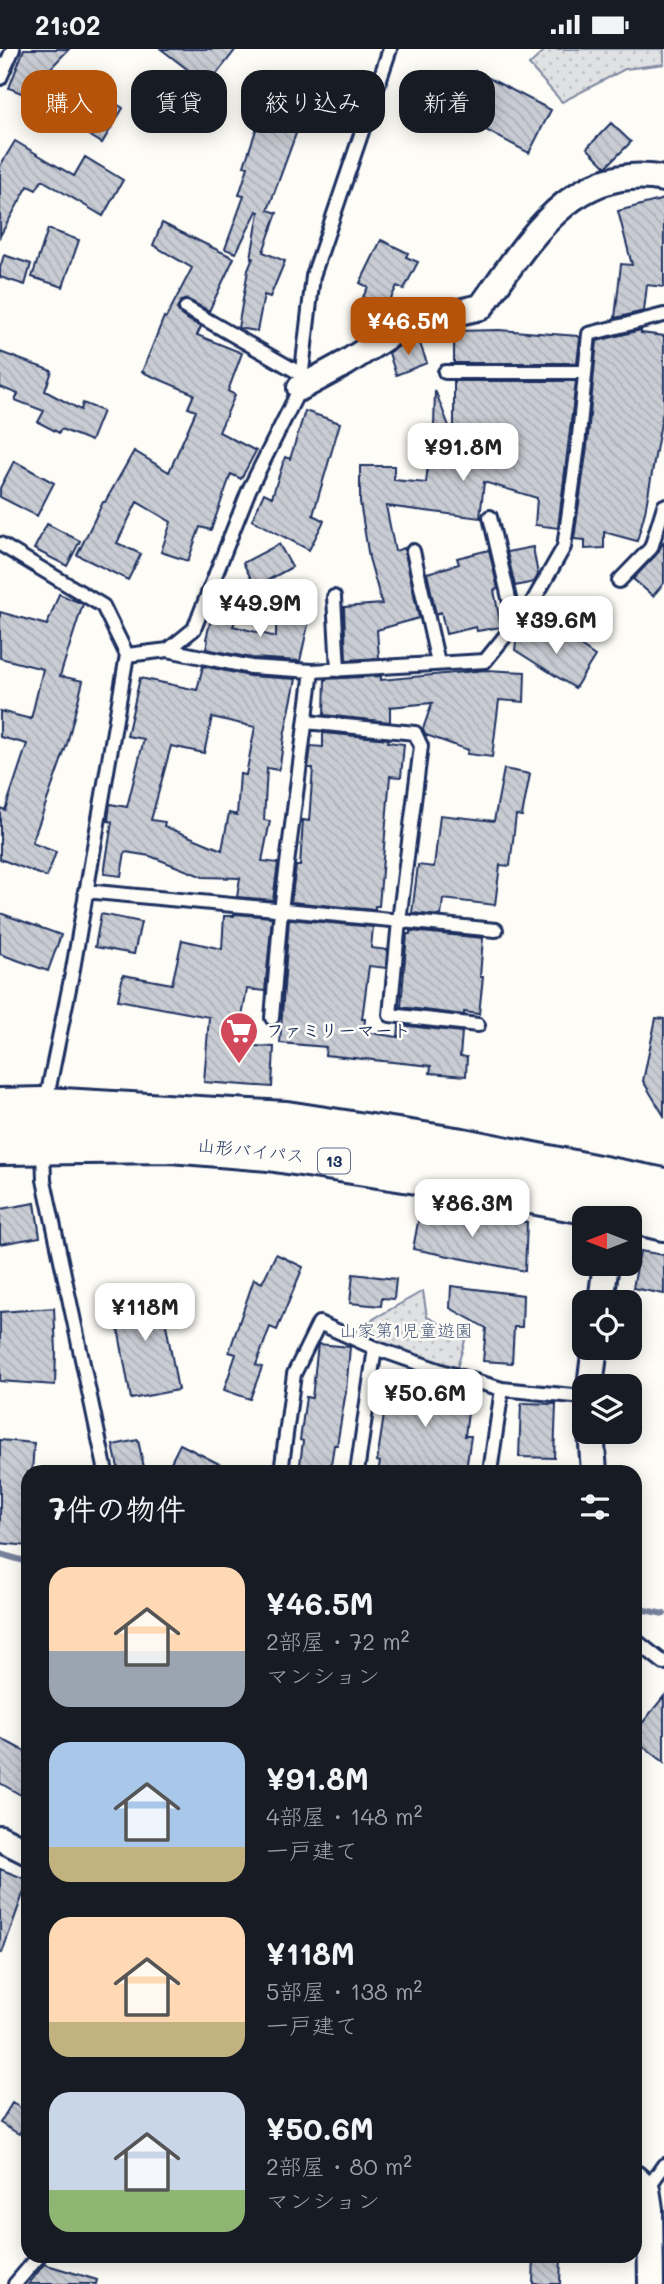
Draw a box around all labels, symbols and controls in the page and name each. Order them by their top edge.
text: 21:02 [35,8,101,42]
chip: 購入 [21,70,117,133]
chip: 賃貸 [131,70,227,133]
chip: 絞り込み [241,70,385,133]
chip: 新着 [399,70,495,133]
pin: ¥46.5M [351,297,465,357]
text: ¥46.5M [367,305,449,335]
pin: ¥91.8M [406,423,520,483]
text: ¥91.8M [423,431,503,461]
pin: ¥49.9M [203,579,317,639]
text: ¥49.9M [219,587,301,617]
pin: ¥39.6M [499,597,613,656]
text: ¥39.6M [515,604,597,634]
supermarket icon: ファミリーマート [218,1010,260,1065]
place label: ファミリーマート [266,1018,411,1042]
street label: 山形バイパス [196,1132,306,1168]
road number: 13 [318,1149,350,1173]
pin: ¥86.3M [415,1179,529,1239]
text: ¥86.3M [431,1187,513,1217]
north arrow [572,1206,642,1276]
map controls [572,1206,642,1444]
pin: ¥118M [96,1283,194,1343]
button: locate [572,1290,642,1360]
text: ¥118M [111,1291,179,1321]
park label: 山家第1児童遊園 [339,1318,473,1342]
pin: ¥50.6M [368,1369,482,1429]
button: layers [572,1374,642,1444]
text: ¥50.6M [384,1377,466,1407]
text: 7件の物件 [49,1488,186,1528]
icon: filters [576,1488,614,1526]
text: ¥46.5M [266,1583,374,1623]
icon: home [105,1595,189,1679]
text: 2部屋 · 72 m² [266,1626,410,1656]
text: マンション [266,1660,380,1690]
text: ¥91.8M [266,1758,369,1798]
icon: home [105,1770,189,1854]
text: 4部屋 · 148 m² [266,1801,422,1831]
text: 一戸建て [266,1835,358,1865]
text: ¥118M [266,1933,355,1973]
icon: home [105,1945,189,2029]
text: 5部屋 · 138 m² [266,1976,422,2006]
text: 一戸建て [266,2010,358,2040]
text: ¥50.6M [266,2108,374,2148]
icon: home [105,2120,189,2204]
text: 2部屋 · 80 m² [266,2151,412,2181]
text: マンション [266,2185,380,2215]

